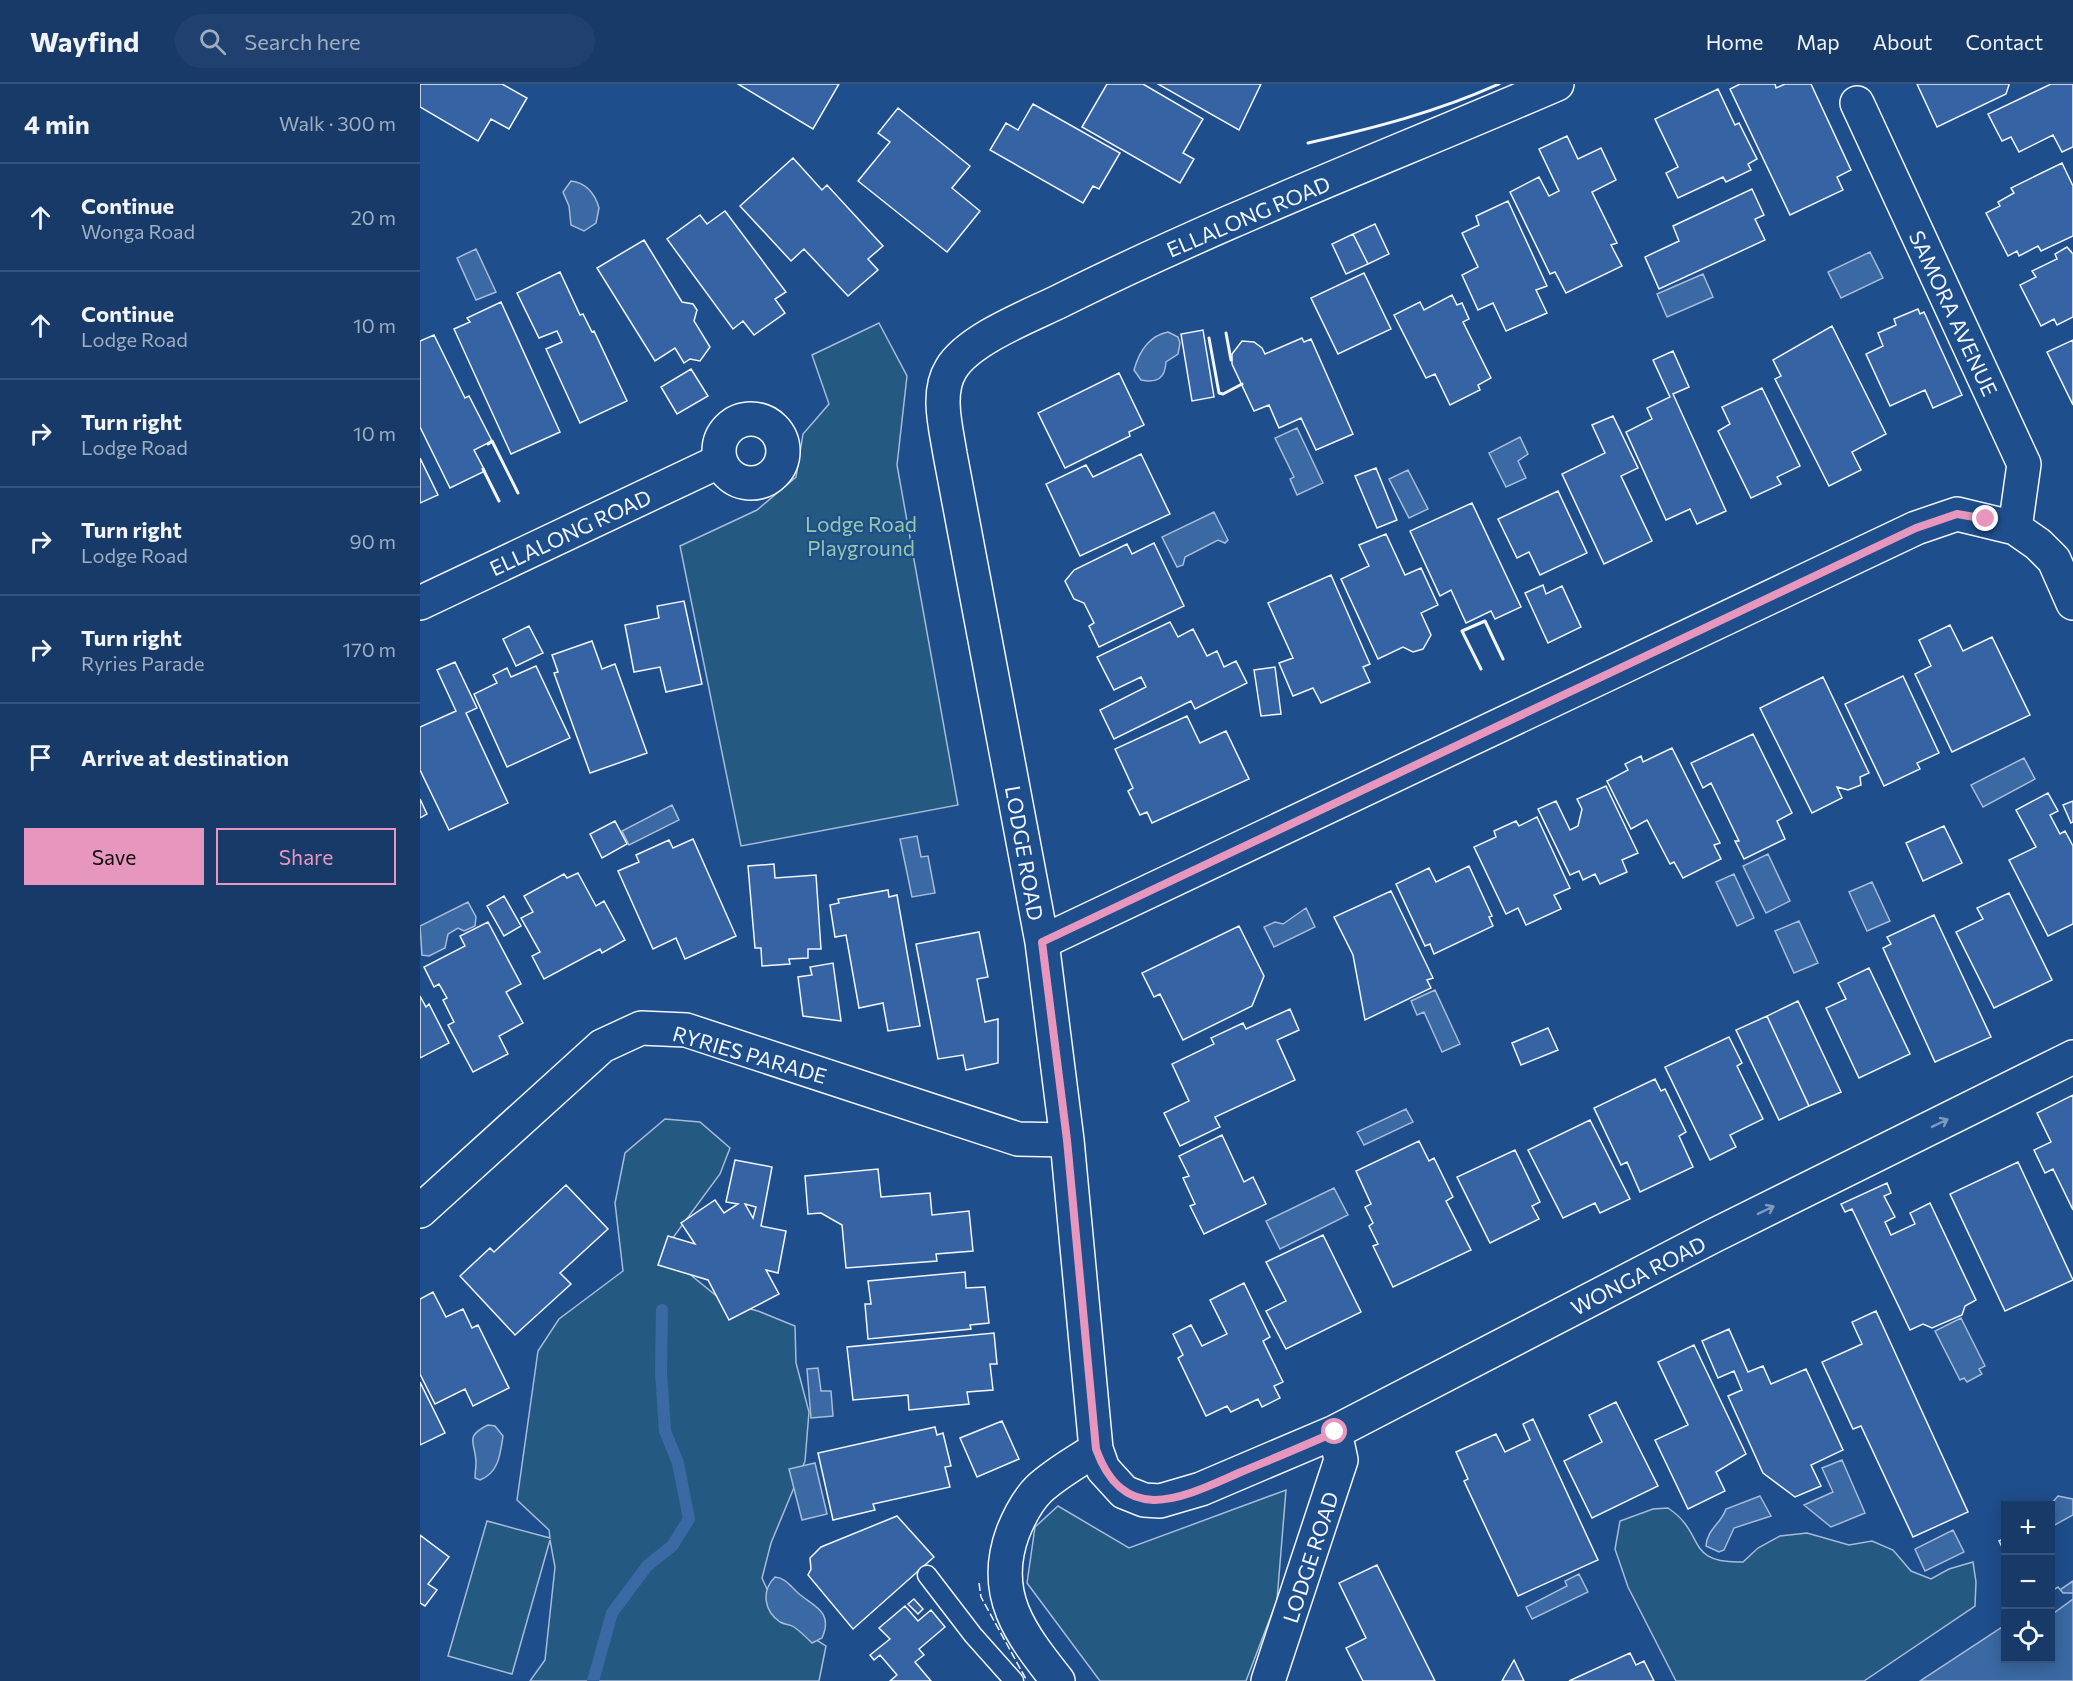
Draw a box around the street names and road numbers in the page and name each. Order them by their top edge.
street label: ELLALONG ROAD [1162,170,1334,262]
street label: SAMORA AVENUE [1905,226,2003,400]
street label: ELLALONG ROAD [485,484,655,580]
street label: LODGE ROAD [1001,784,1049,922]
street label: RYRIES PARADE [670,1020,830,1088]
street label: WONGA ROAD [1566,1230,1710,1320]
street label: LODGE ROAD [1277,1488,1343,1626]

